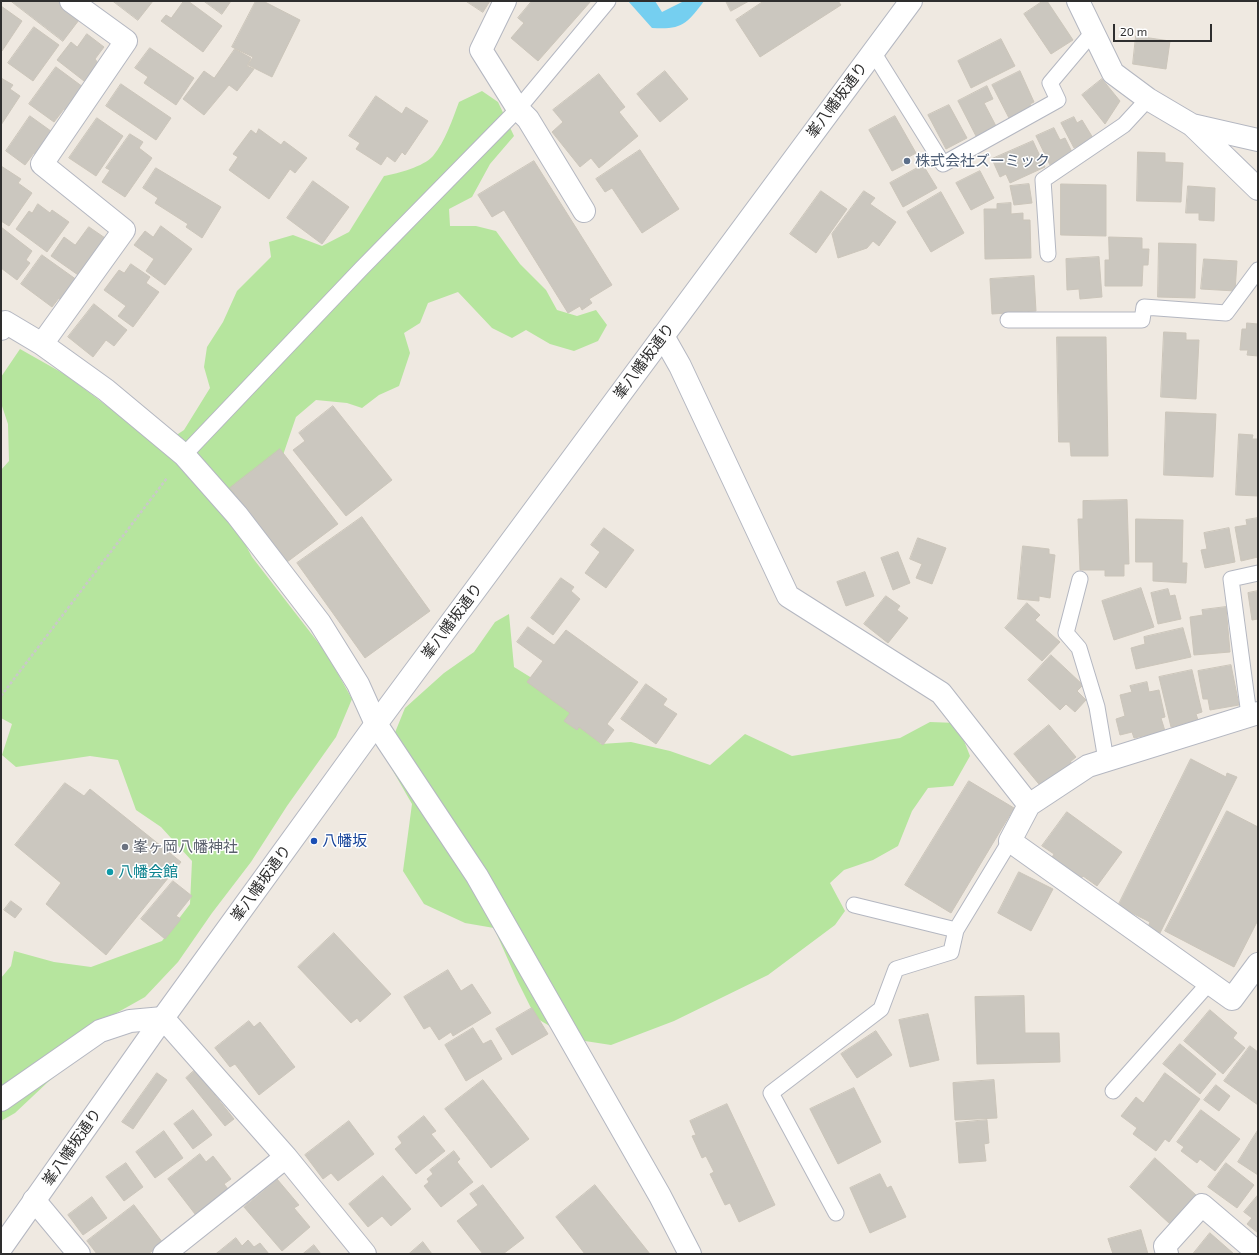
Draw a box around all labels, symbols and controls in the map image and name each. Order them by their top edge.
scale bar [1115,16,1214,42]
text: 20 m [1120,24,1147,38]
street label: 峯八幡坂通り [803,59,871,141]
place label: 株式会社ズーミック [915,152,1050,170]
marker: 株式会社ズーミック [902,156,912,166]
street label: 峯八幡坂通り [610,320,678,402]
street label: 峯八幡坂通り [418,580,486,662]
place label: 八幡坂 [322,832,367,850]
marker: 八幡坂 [309,836,319,846]
place label: 峯ヶ岡八幡神社 [133,838,238,856]
street label: 峯八幡坂通り [227,841,295,925]
marker: 峯ヶ岡八幡神社 [120,842,130,852]
place label: 八幡会館 [118,863,178,881]
marker: 八幡会館 [105,867,115,877]
street label: 峯八幡坂通り [39,1105,105,1189]

